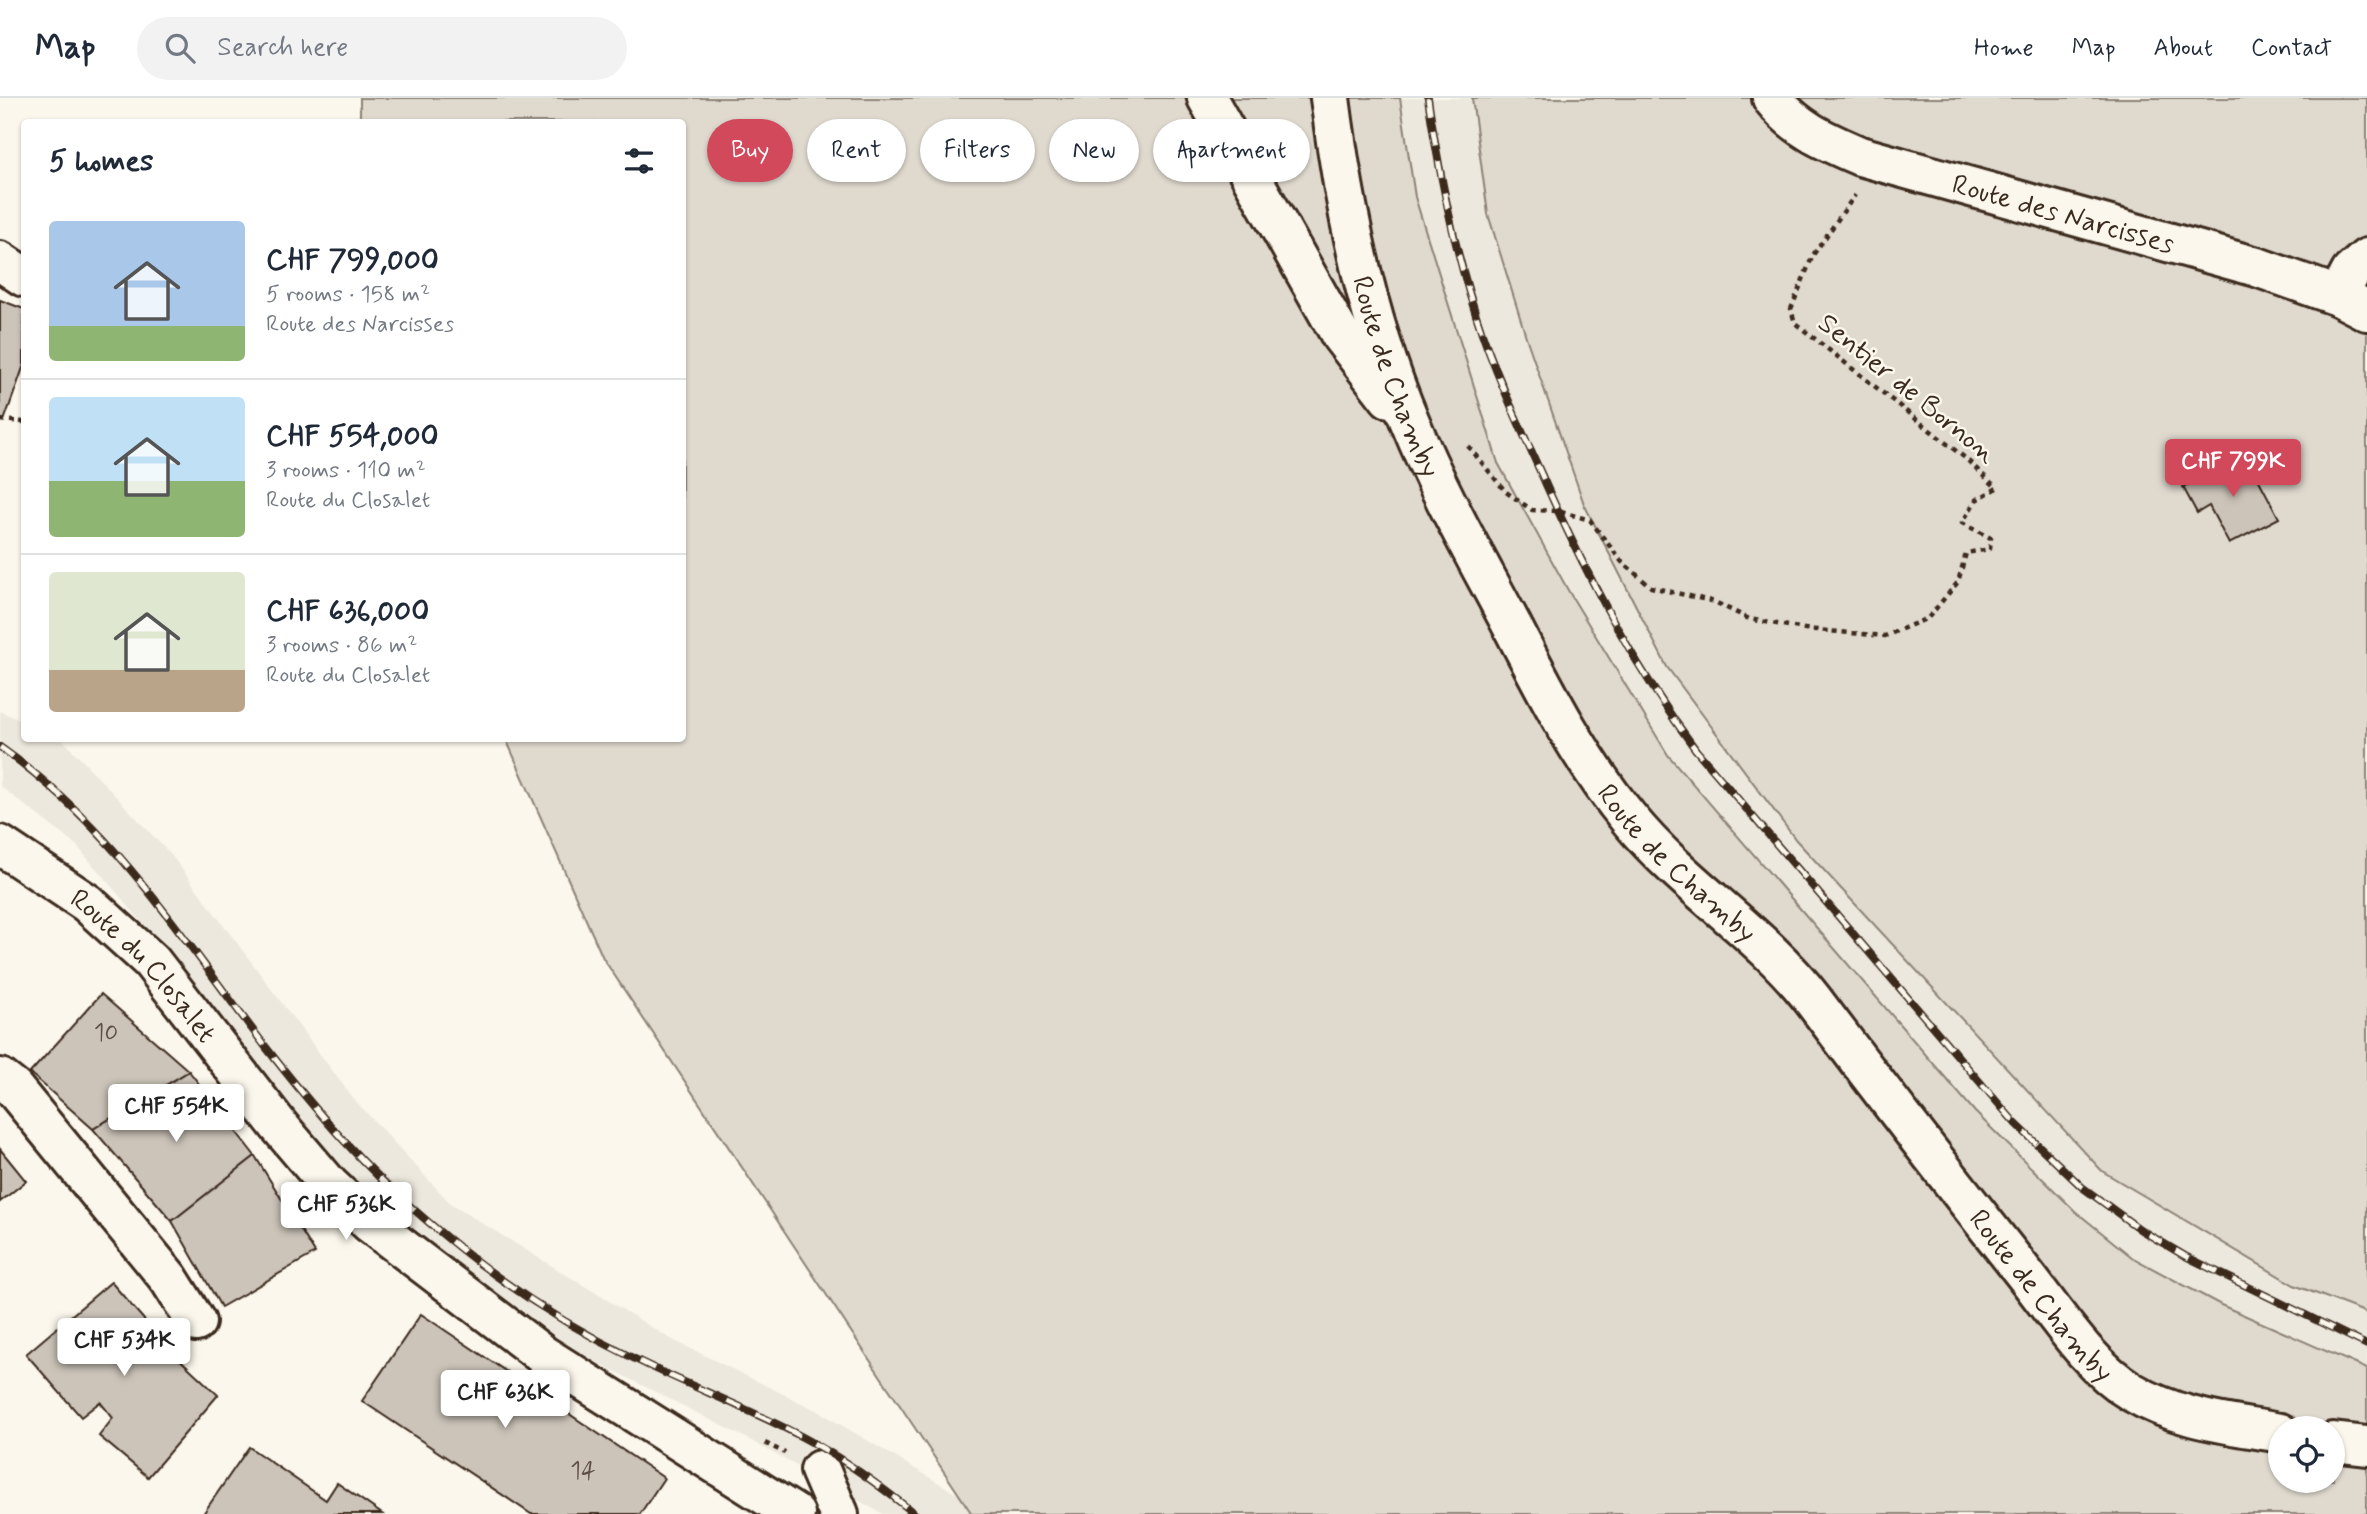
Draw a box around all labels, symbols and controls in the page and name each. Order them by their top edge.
search box [137,17,627,80]
text: Map [35,26,95,70]
icon: search [161,29,199,67]
text: Search here [217,31,348,65]
text: Home [1974,33,2034,64]
text: Map [2072,33,2116,64]
text: About [2154,33,2213,64]
text: Contact [2251,33,2332,64]
chip: Buy [707,119,793,182]
chip: Rent [807,119,906,182]
chip: Filters [920,119,1035,182]
chip: New [1049,119,1139,182]
chip: Apartment [1153,119,1310,182]
text: 5 homes [49,142,154,181]
icon: filters [620,142,658,180]
street label: Route des Narcisses [1947,167,2178,264]
text: CHF 799,000 [266,241,439,280]
icon: home [105,249,189,333]
street label: Route de Chamby [1342,272,1448,484]
text: 5 rooms · 158 m² [266,280,430,310]
street label: Sentier de Bornon [1810,306,2003,472]
text: Route des Narcisses [266,310,454,340]
text: CHF 554,000 [266,417,439,456]
icon: home [105,425,189,509]
pin: CHF 799K [2161,440,2305,499]
text: CHF 799K [2181,447,2285,477]
text: 3 rooms · 110 m² [266,456,426,486]
text: Route du Closalet [266,486,430,516]
text: CHF 636,000 [266,592,429,631]
icon: home [105,600,189,684]
text: 3 rooms · 86 m² [266,631,417,661]
text: Route du Closalet [266,661,430,691]
street label: Route de Chamby [1587,777,1763,952]
street label: Route du Closalet [62,881,224,1051]
house number: 10 [94,1018,118,1049]
pin: CHF 554K [104,1084,248,1144]
text: CHF 554K [124,1092,228,1122]
pin: CHF 536K [274,1182,418,1242]
text: CHF 536K [297,1190,395,1220]
street label: Route de Chamby [1960,1203,2120,1391]
pin: CHF 534K [52,1318,196,1378]
text: CHF 534K [73,1326,175,1356]
pin: CHF 636K [433,1370,577,1430]
text: CHF 636K [457,1378,553,1408]
map controls [2268,1416,2345,1493]
button: locate [2268,1416,2345,1493]
house number: 14 [570,1456,596,1487]

